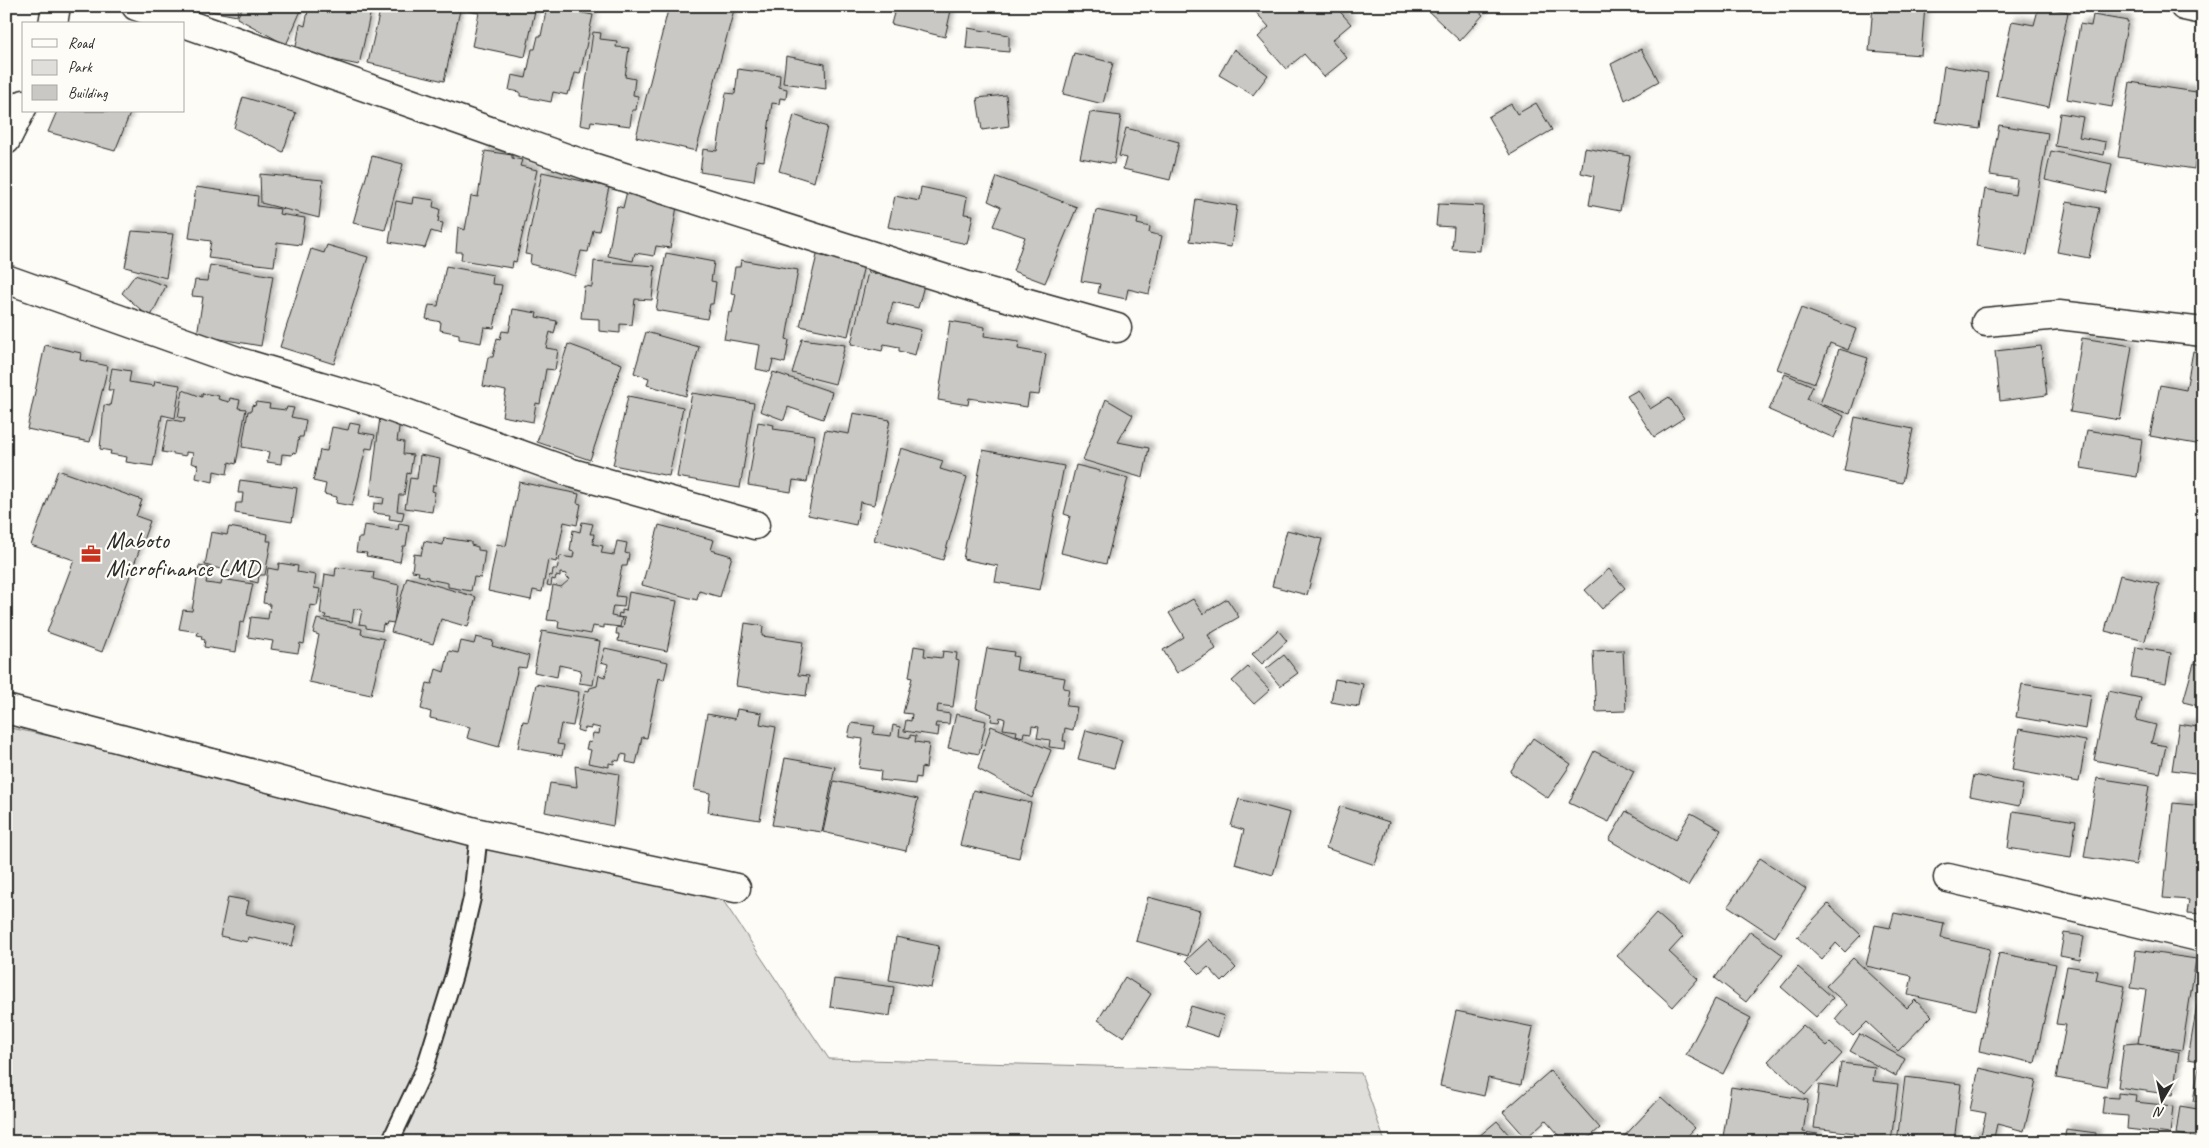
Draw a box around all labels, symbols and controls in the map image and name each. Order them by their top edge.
legend [22,22,185,112]
text: Road [68,34,95,53]
text: Park [68,58,93,77]
text: Building [68,84,108,103]
place label: Maboto Microfinance LMD [106,525,261,583]
office icon: Maboto Microfinance LMD [80,543,102,565]
north arrow [2136,1076,2186,1126]
text: N [2152,1103,2166,1121]

